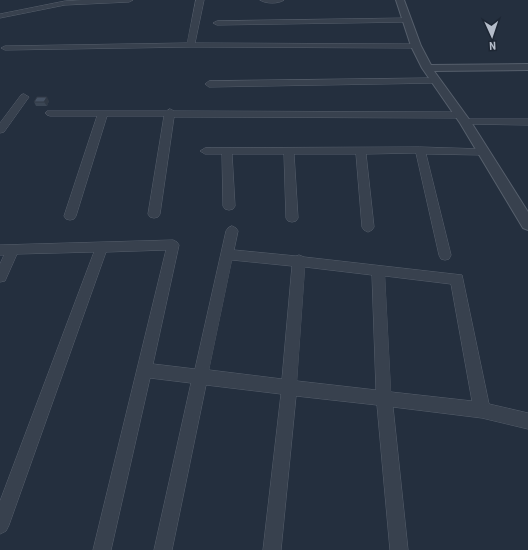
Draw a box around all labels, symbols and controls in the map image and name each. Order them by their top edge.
north arrow [472,16,512,56]
text: N [489,39,496,52]

